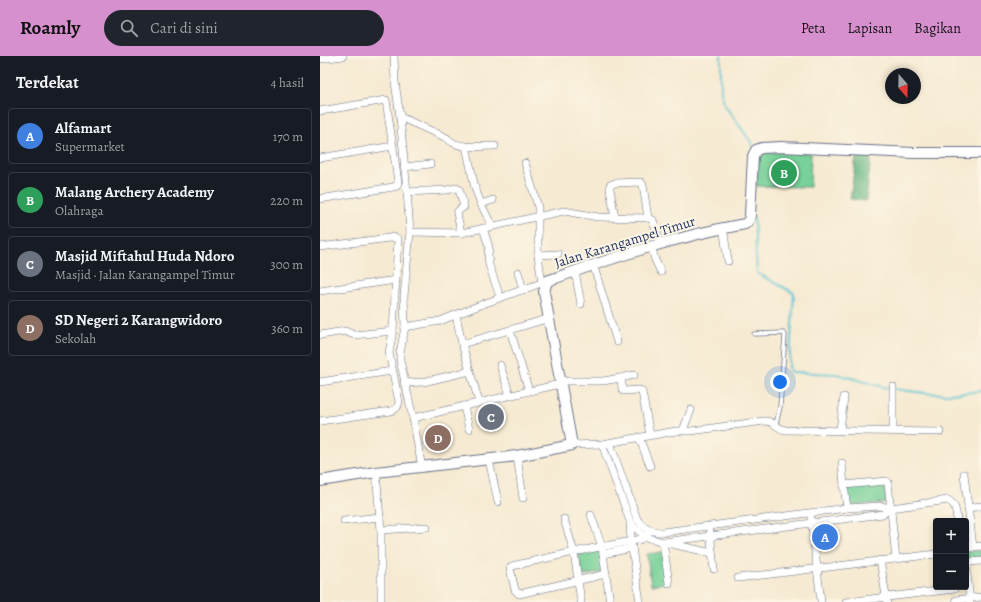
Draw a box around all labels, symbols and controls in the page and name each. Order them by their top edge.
search box [104,10,384,46]
text: Roamly [20,15,80,41]
icon: search [118,17,140,39]
text: Cari di sini [150,18,218,38]
text: Peta [801,19,825,38]
text: Lapisan [847,19,892,38]
text: Bagikan [914,19,961,38]
north arrow [885,68,921,104]
text: Terdekat [16,71,79,94]
text: 4 hasil [270,74,304,91]
text: Alfamart [55,118,111,138]
text: A [26,128,34,145]
text: 170 m [273,128,303,145]
text: Supermarket [55,138,125,155]
pin: B [771,158,797,188]
text: Malang Archery Academy [55,182,214,202]
text: B [26,192,34,209]
text: 220 m [270,192,303,209]
text: Olahraga [55,202,103,219]
street label: Jalan Karangampel Timur [552,211,698,272]
text: Masjid Miftahul Huda Ndoro [55,246,234,266]
text: C [26,256,34,273]
text: 300 m [270,256,303,273]
text: Masjid · Jalan Karangampel Timur [55,266,235,283]
text: SD Negeri 2 Karangwidoro [55,310,222,330]
text: D [25,320,35,337]
text: 360 m [271,320,303,337]
text: Sekolah [55,330,96,347]
your location [770,372,790,392]
pin: C [478,402,504,432]
pin: D [425,423,451,453]
map controls [933,518,969,590]
button: + [933,518,969,554]
pin: A [812,522,838,552]
button: − [933,554,969,590]

